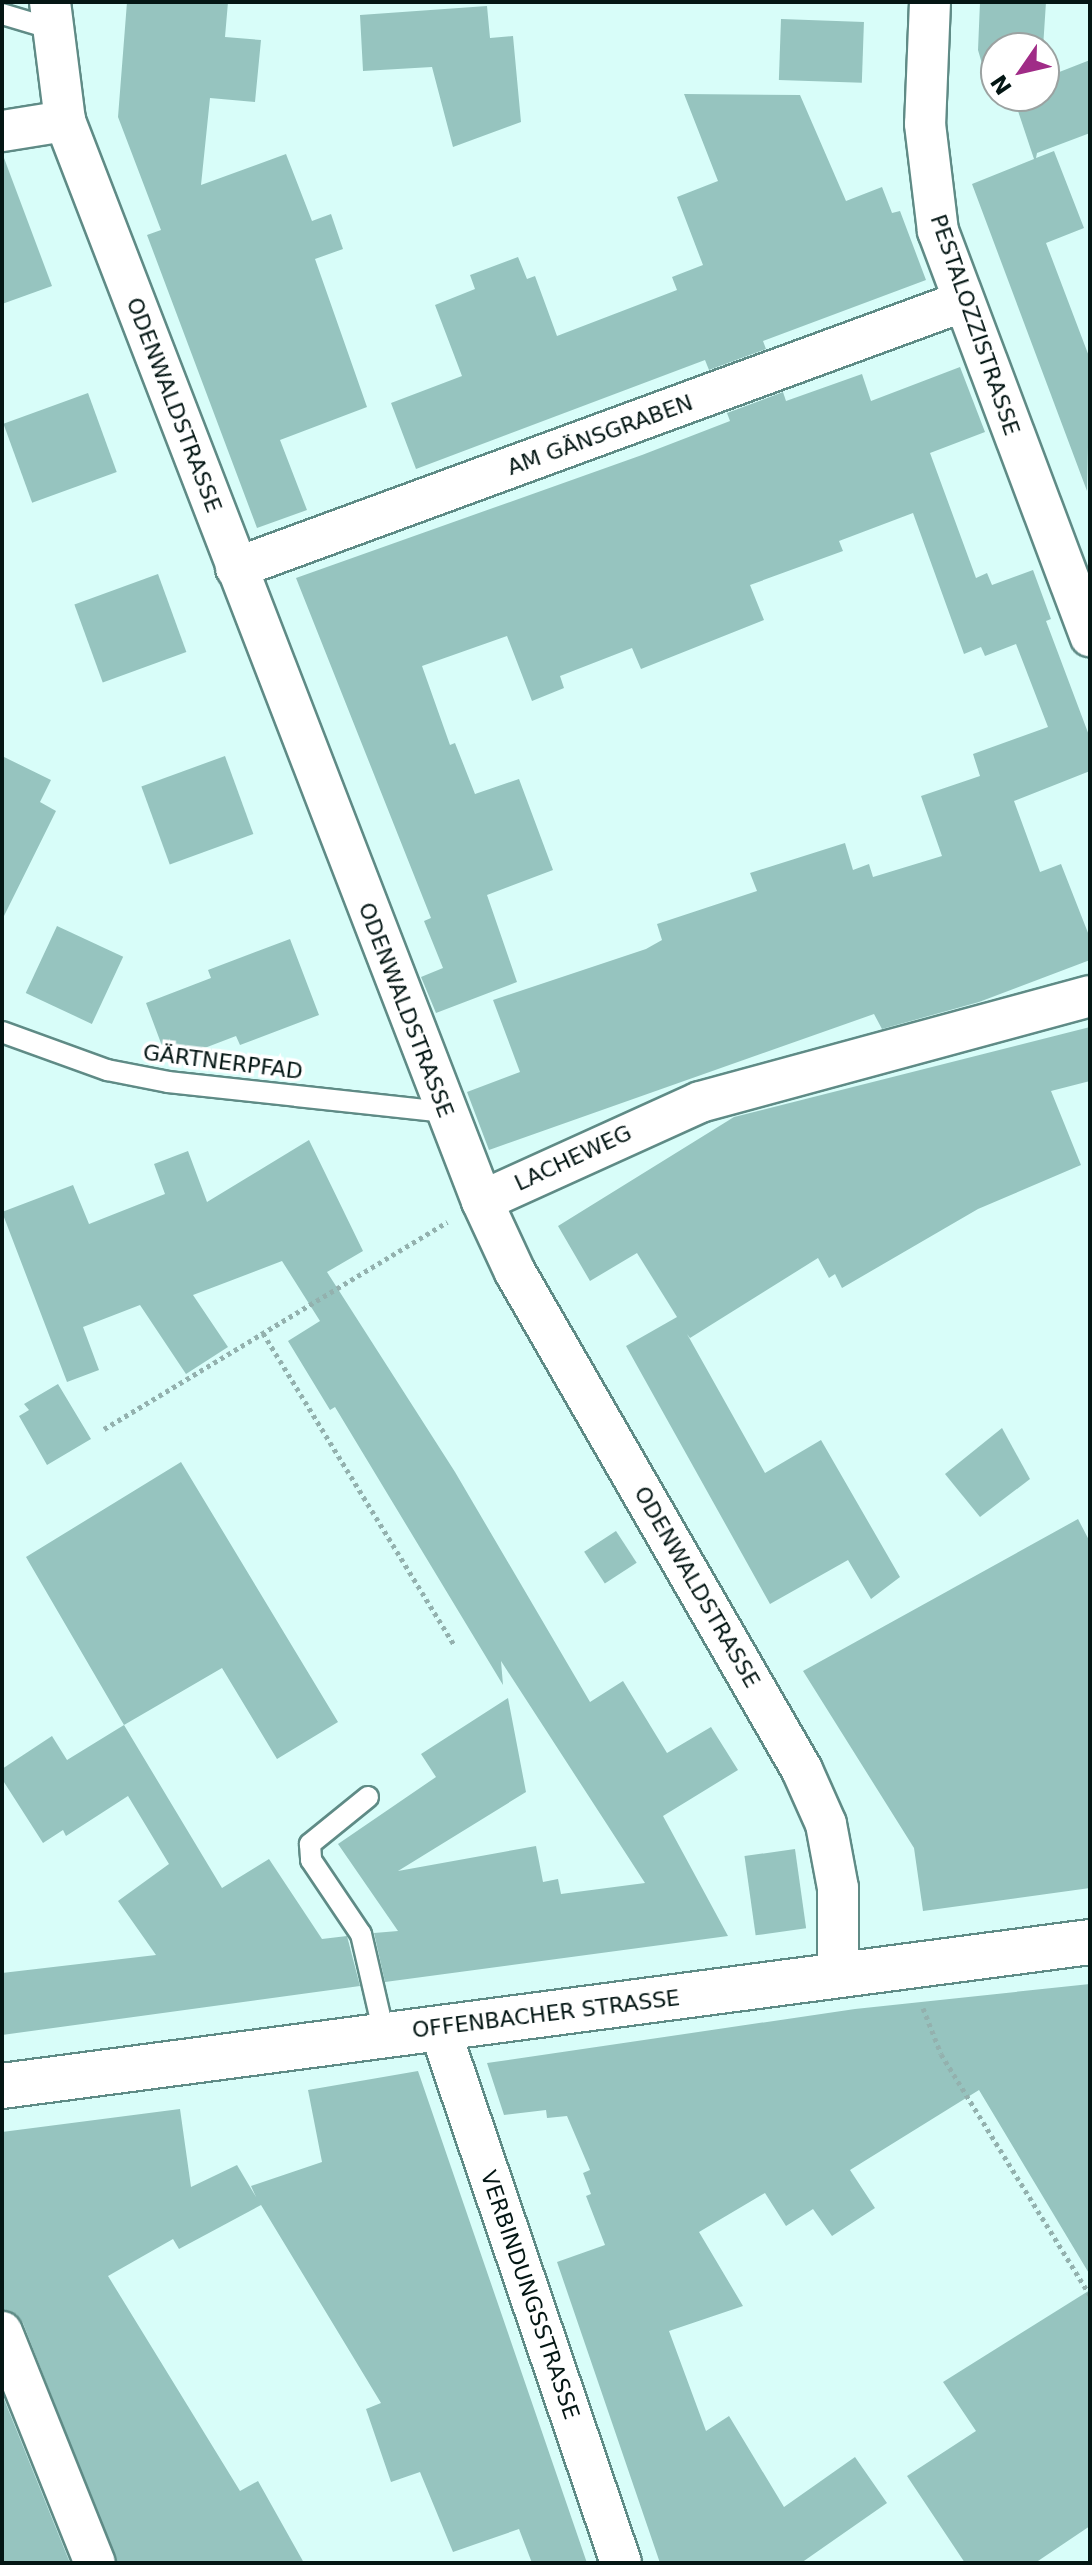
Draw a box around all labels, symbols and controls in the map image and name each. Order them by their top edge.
north arrow [980,32,1060,112]
text: N [986,70,1017,99]
street label: PESTALOZZISTRASSE [925,211,1025,439]
street label: ODENWALDSTRASSE [121,294,227,516]
street label: AM GÄNSGRABEN [504,389,696,481]
street label: ODENWALDSTRASSE [353,899,459,1121]
street label: GÄRTNERPFAD [142,1039,304,1085]
street label: LACHEWEG [510,1119,636,1197]
street label: ODENWALDSTRASSE [629,1482,765,1692]
street label: OFFENBACHER STRASSE [411,1984,681,2044]
street label: VERBINDUNGSSTRASSE [475,2167,585,2423]

